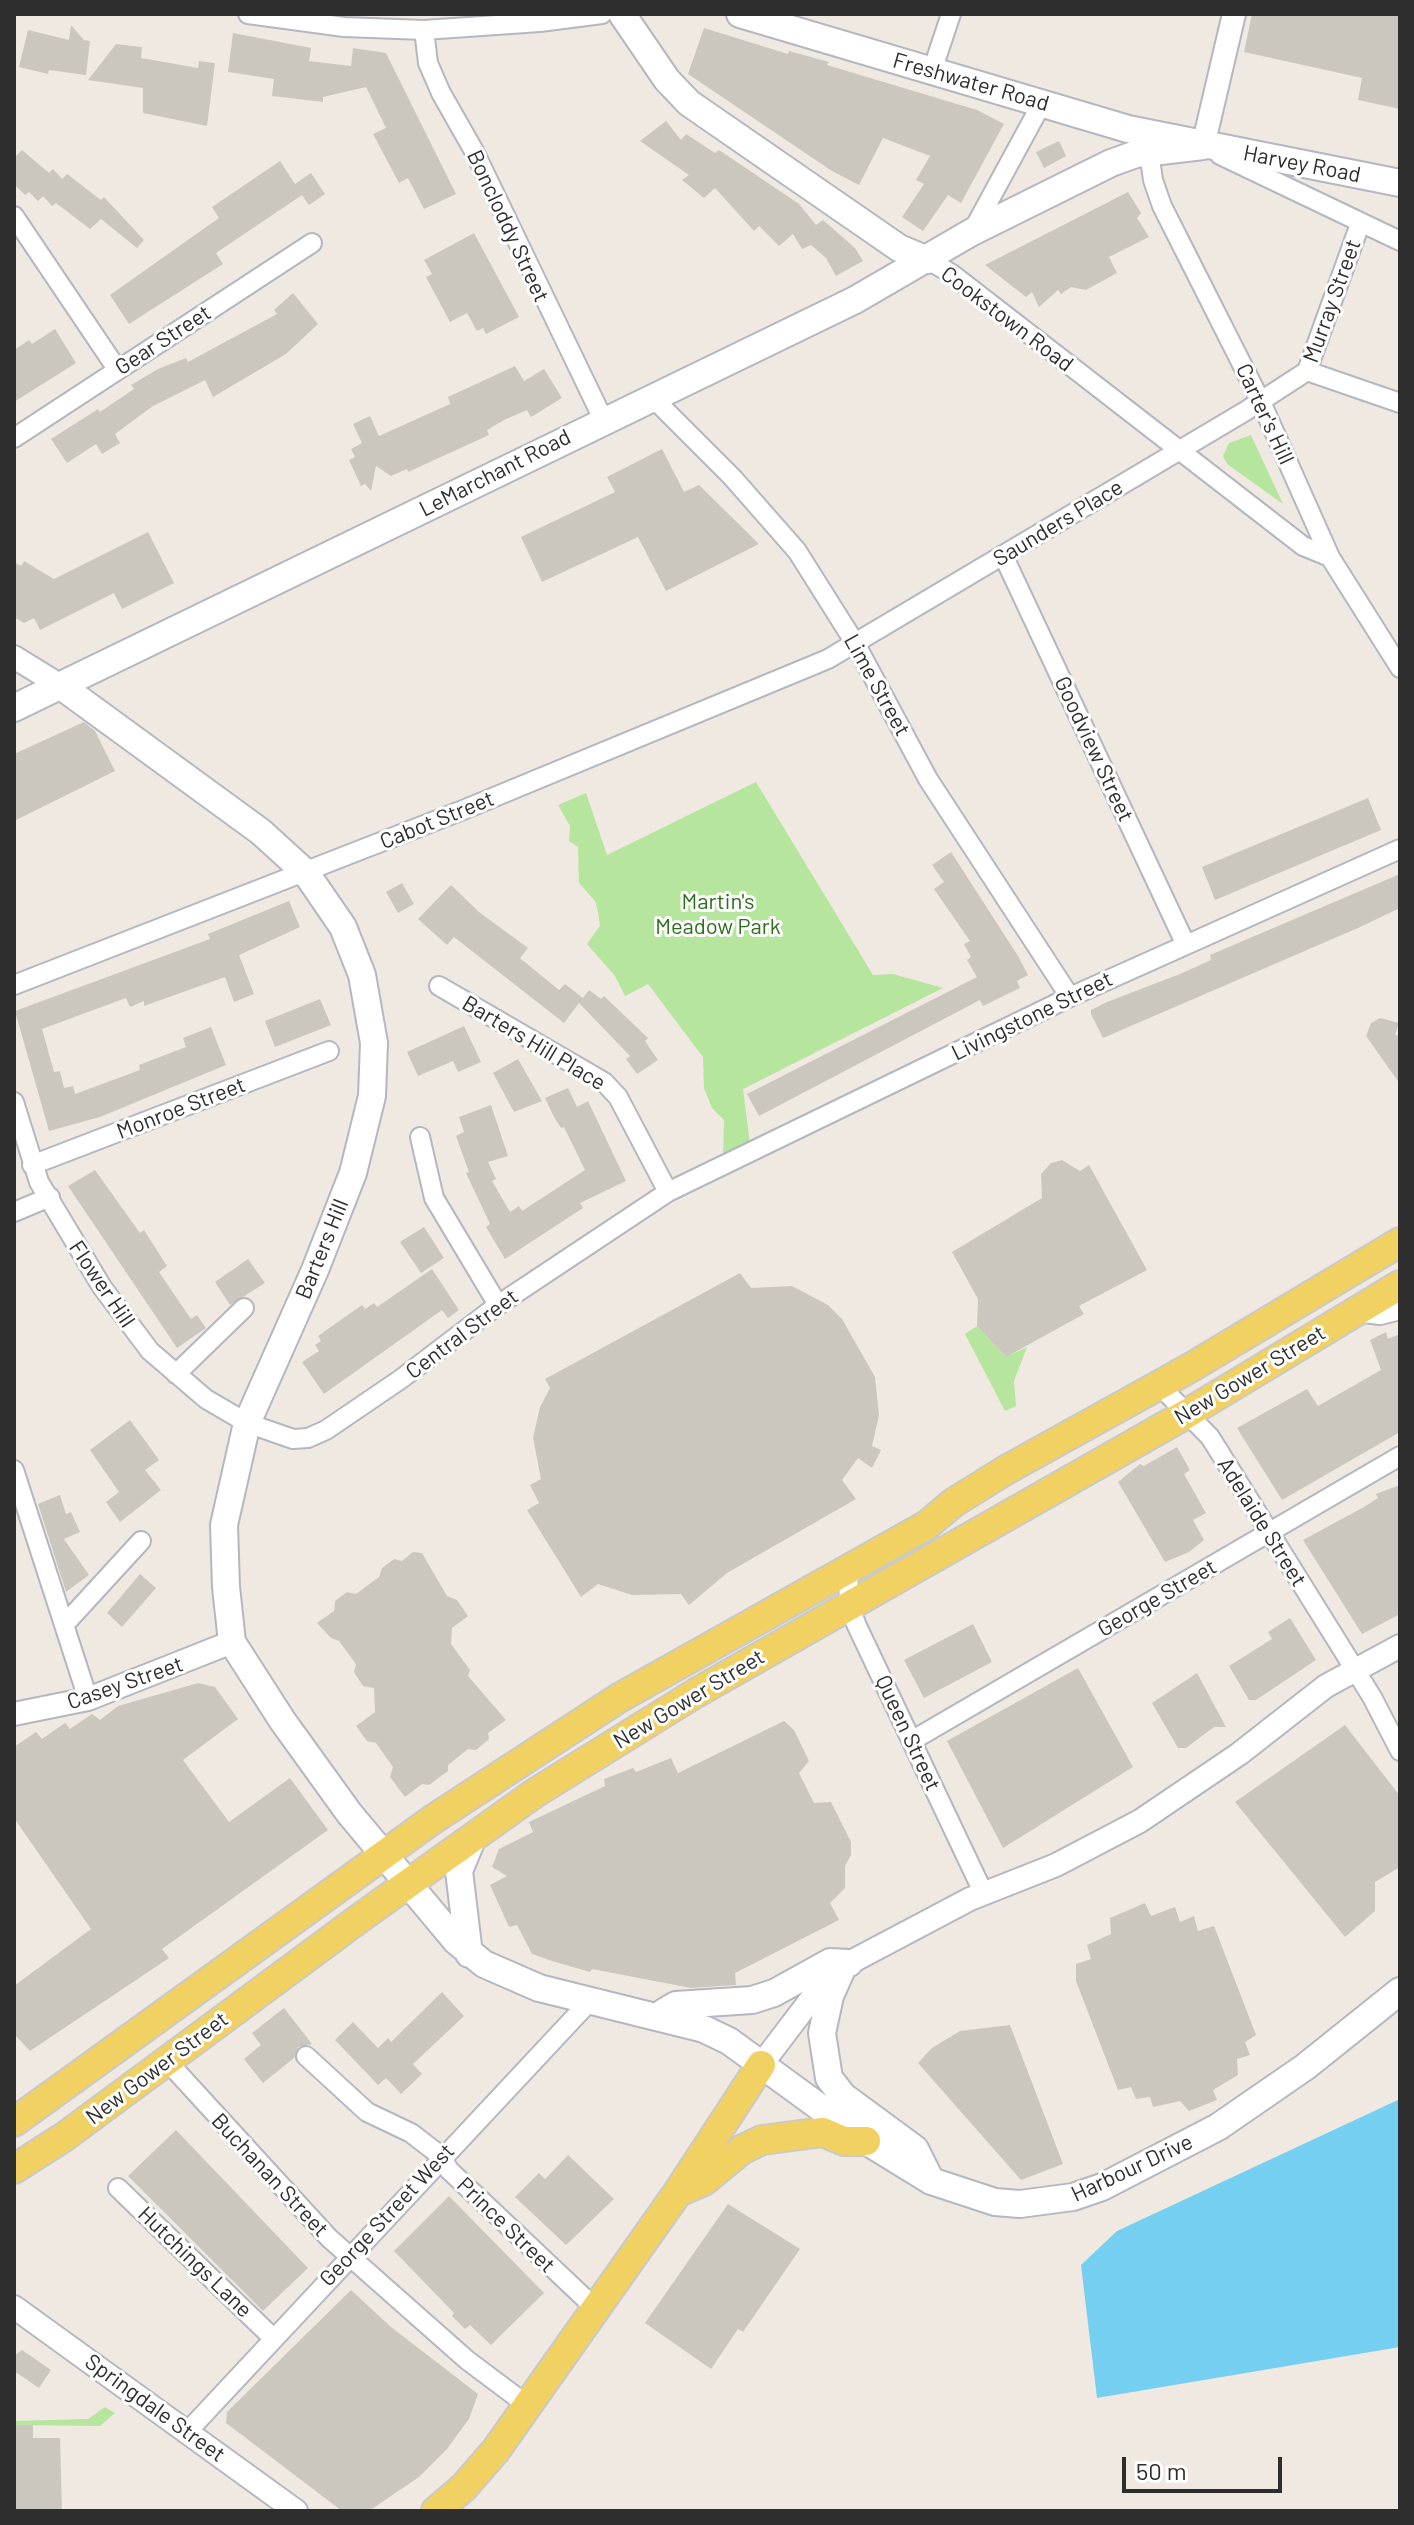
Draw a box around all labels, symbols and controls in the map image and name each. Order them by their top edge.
street label: Freshwater Road [890,47,1052,117]
street label: Harvey Road [1241,140,1363,188]
street label: Boncloddy Street [461,146,555,306]
street label: Murray Street [1298,236,1366,366]
street label: Cookstown Road [936,261,1078,377]
street label: Gear Street [110,299,216,381]
street label: Carter's Hill [1230,359,1300,469]
street label: LeMarchant Road [415,423,575,523]
street label: Saunders Place [988,474,1128,572]
street label: Lime Street [838,629,916,741]
street label: Goodview Street [1049,672,1139,826]
street label: Cabot Street [376,785,498,855]
park label: Martin's Meadow Park [655,889,781,940]
street label: Livingstone Street [947,966,1117,1066]
street label: Barters Hill Place [458,990,610,1096]
street label: Monroe Street [113,1071,249,1145]
street label: Barters Hill [290,1195,354,1303]
street label: Flower Hill [63,1236,141,1332]
street label: Central Street [401,1283,523,1385]
street label: New Gower Street [1170,1320,1330,1430]
street label: Adelaide Street [1212,1453,1312,1591]
street label: George Street [1093,1553,1221,1643]
street label: New Gower Street [609,1644,769,1754]
street label: Casey Street [63,1651,187,1715]
street label: Queen Street [870,1671,946,1795]
street label: New Gower Street [81,2006,233,2130]
street label: Buchanan Street [206,2108,334,2242]
street label: Harbour Drive [1067,2128,1197,2208]
street label: George Street West [314,2138,460,2292]
street label: Prince Street [452,2172,560,2278]
street label: Hutchings Lane [132,2201,258,2323]
street label: Springdale Street [80,2348,230,2468]
scale bar [1126,2441,1286,2491]
text: 50 m [1136,2456,1187,2485]

